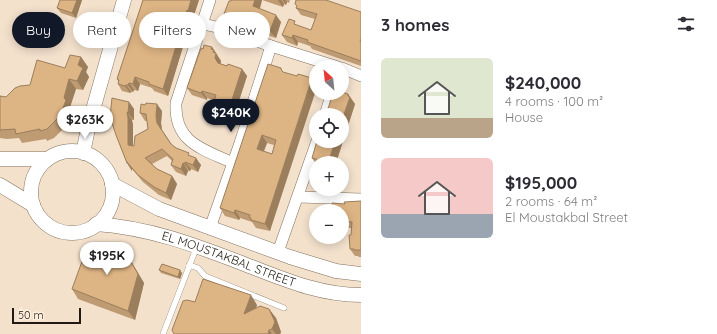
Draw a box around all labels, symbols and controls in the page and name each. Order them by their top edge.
chip: Buy [12,12,65,48]
chip: Rent [73,12,131,48]
chip: Filters [139,12,206,48]
chip: New [214,12,270,48]
icon: filters [675,13,697,35]
text: 3 homes [381,14,449,35]
north arrow [309,60,349,100]
map controls [309,60,349,244]
text: $240,000 [505,72,581,93]
icon: home [413,74,461,122]
text: 4 rooms · 100 m² [505,93,603,109]
pin: $240K [203,99,259,133]
text: $240K [211,104,251,120]
pin: $263K [57,106,113,140]
button: locate [309,108,349,148]
text: House [505,109,543,125]
text: $263K [66,111,104,127]
button: + [309,156,349,196]
text: $195,000 [505,172,577,193]
icon: home [413,174,461,222]
text: 2 rooms · 64 m² [505,193,597,209]
button: − [309,204,349,244]
text: El Moustakbal Street [505,209,628,225]
street label: EL MOUSTAKBAL STREET [160,228,298,290]
pin: $195K [79,242,135,276]
text: $195K [89,247,125,263]
scale bar [12,306,81,325]
text: 50 m [18,308,44,322]

